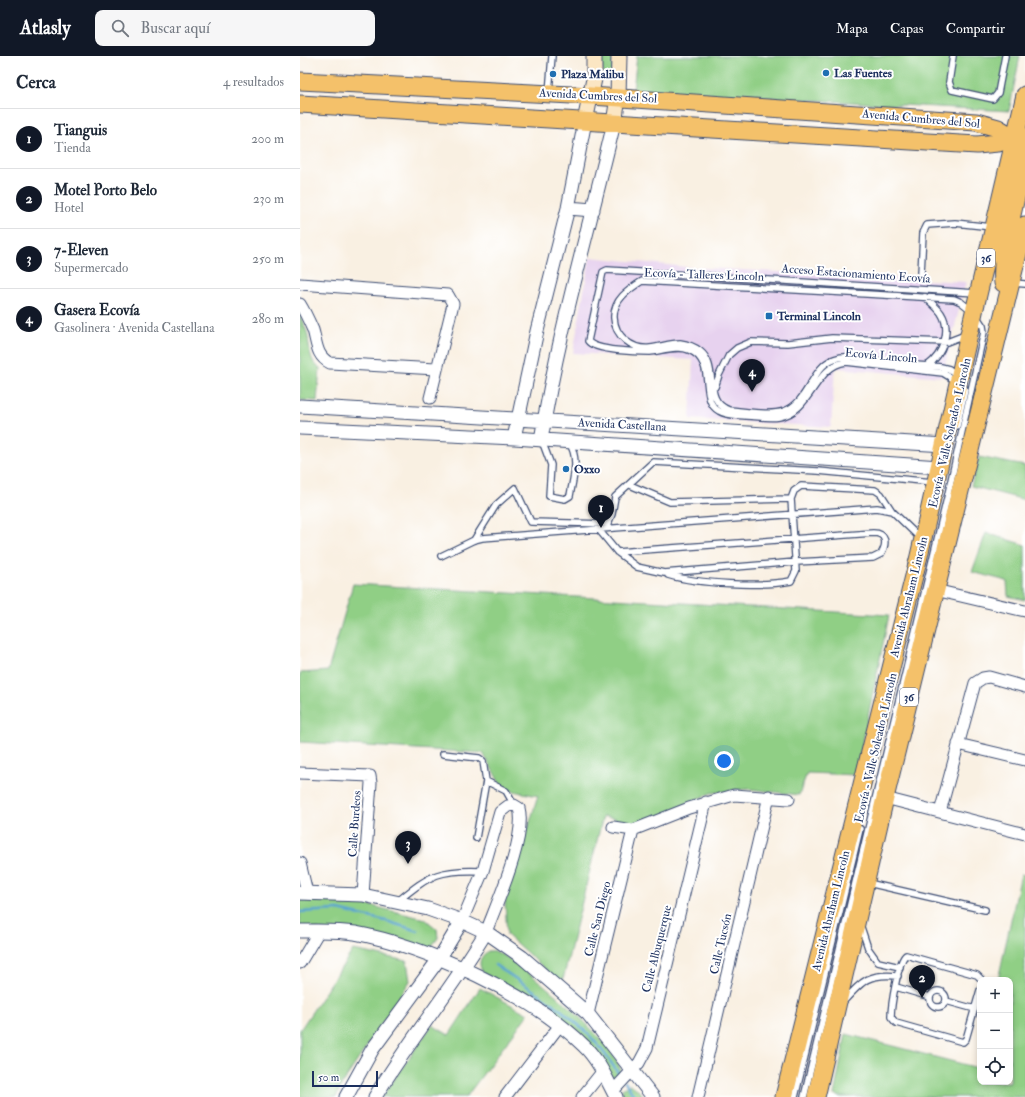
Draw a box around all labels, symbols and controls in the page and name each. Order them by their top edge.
search box [95,10,375,46]
text: Atlasly [20,16,71,40]
icon: search [109,17,131,39]
text: Buscar aquí [141,19,210,38]
text: Mapa [836,20,868,37]
text: Capas [890,20,924,37]
text: Compartir [946,20,1005,37]
place label: Las Fuentes [834,66,892,81]
place label: Plaza Malibu [561,67,625,82]
marker: Las Fuentes [821,68,831,78]
marker: Plaza Malibu [548,69,558,79]
text: Cerca [16,72,56,93]
text: 4 resultados [223,74,284,90]
street label: Avenida Cumbres del Sol [538,85,657,107]
street label: Avenida Cumbres del Sol [860,106,981,132]
text: Tianguis [54,121,107,140]
text: 1 [27,131,31,147]
text: 200 m [251,131,284,147]
text: Tienda [54,140,91,156]
text: Motel Porto Belo [54,181,157,200]
text: 2 [26,191,32,207]
text: 230 m [253,191,284,207]
text: Hotel [54,200,84,216]
text: 7-Eleven [54,241,108,260]
road number: 36 [977,249,995,267]
text: 3 [27,251,32,267]
text: 250 m [252,251,284,267]
text: Supermercado [54,260,128,276]
street label: Acceso Estacionamiento Ecovía [780,261,932,287]
street label: Ecovía - Talleres Lincoln [644,265,764,285]
text: Gasera Ecovía [54,301,140,320]
place label: Terminal Lincoln [776,309,862,324]
text: 4 [25,311,33,327]
text: 280 m [252,311,284,327]
marker: Terminal Lincoln [764,311,774,321]
text: Gasolinera · Avenida Castellana [54,320,214,336]
street label: Ecovía Lincoln [844,345,918,367]
street label: Ecovía - Valle Soleado a Lincoln [925,357,975,509]
pin: 4 [739,359,765,392]
street label: Avenida Castellana [576,415,668,435]
place label: Oxxo [574,462,600,477]
marker: Oxxo [561,464,571,474]
pin: 1 [588,495,614,528]
street label: Avenida Abraham Lincoln [886,535,931,660]
street label: Ecovía - Valle Soleado a Lincoln [851,672,901,824]
road number: 36 [900,688,918,706]
your location [714,751,734,771]
street label: Calle Burdeos [345,790,365,858]
pin: 3 [395,831,421,864]
street label: Avenida Abraham Lincoln [808,849,853,974]
street label: Calle San Diego [581,879,615,958]
street label: Calle Albuquerque [639,904,675,994]
street label: Calle Tucsón [707,912,735,976]
pin: 2 [909,965,935,998]
map controls [977,977,1013,1085]
button: + [977,977,1013,1013]
button: − [977,1013,1013,1049]
button: locate [977,1049,1013,1085]
scale bar [312,1069,378,1088]
text: 50 m [318,1071,339,1084]

